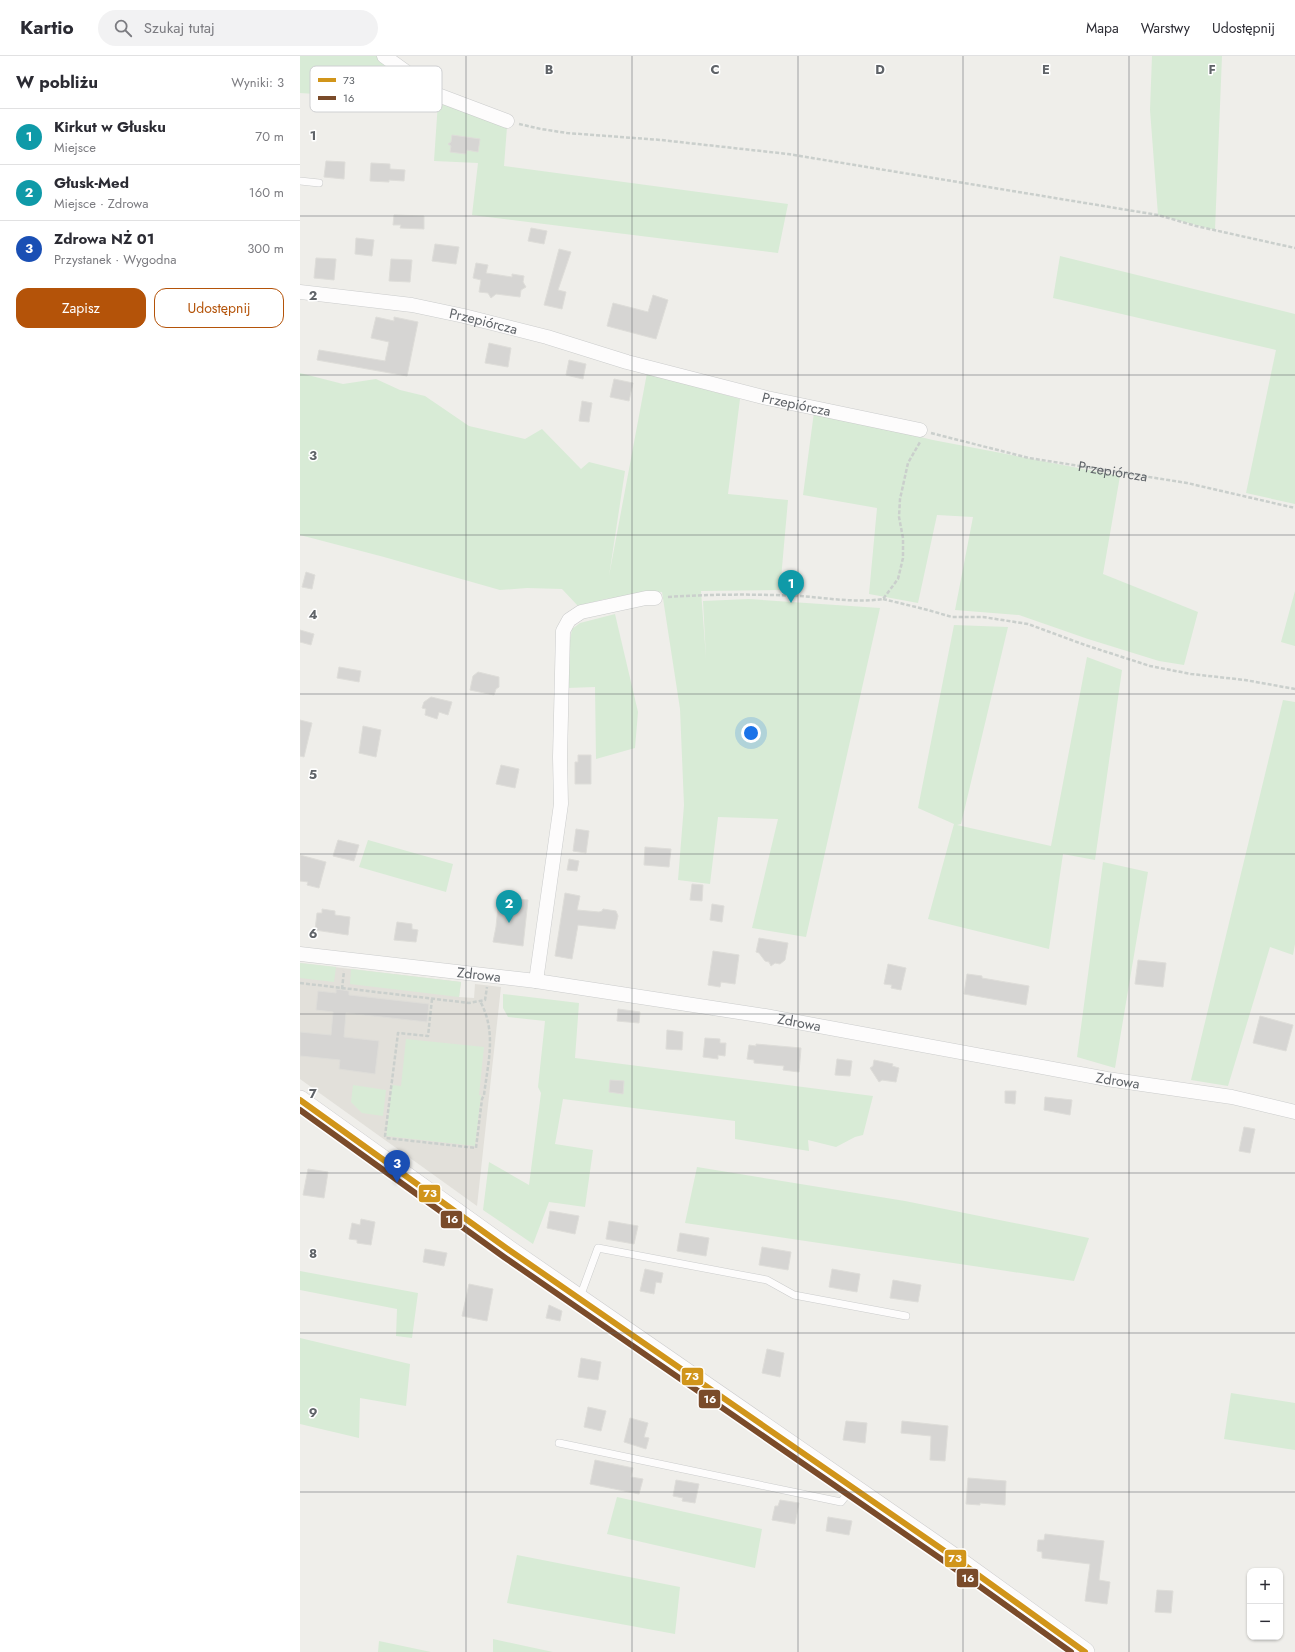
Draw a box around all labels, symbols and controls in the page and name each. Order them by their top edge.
search box [98,10,378,46]
text: Kartio [20,14,74,41]
icon: search [112,17,134,39]
text: Szukaj tutaj [144,17,215,39]
text: Mapa [1086,18,1119,38]
text: Warstwy [1141,18,1190,38]
text: Udostępnij [1212,18,1275,38]
text: B [545,60,554,79]
text: C [710,60,720,79]
text: D [875,60,885,79]
text: E [1042,60,1050,79]
text: F [1208,60,1216,79]
legend [310,66,442,112]
text: W pobliżu [16,70,98,94]
text: 73 [343,72,355,88]
text: Wyniki: 3 [231,73,284,92]
text: 16 [343,90,354,106]
text: Kirkut w Głusku [54,116,166,138]
text: 1 [310,126,316,145]
text: 1 [26,127,32,146]
text: 70 m [255,127,284,146]
text: Miejsce [54,138,96,157]
text: Głusk-Med [54,172,129,194]
text: 2 [25,183,33,202]
text: 160 m [249,183,284,202]
text: Miejsce · Zdrowa [54,194,148,213]
text: Zdrowa NŻ 01 [54,228,154,250]
text: 3 [25,239,33,258]
text: 300 m [247,239,284,258]
text: Przystanek · Wygodna [54,250,177,269]
text: 2 [309,286,317,305]
button: Zapisz [16,288,146,328]
button: Udostępnij [154,288,284,328]
street label: Przepiórcza [447,303,520,339]
street label: Przepiórcza [760,387,833,421]
text: 3 [309,446,317,465]
street label: Przepiórcza [1077,456,1149,487]
pin: 1 [778,570,804,603]
text: 4 [308,605,318,624]
your location [741,723,761,743]
text: 5 [309,765,317,784]
pin: 2 [496,890,522,923]
text: 6 [309,924,318,943]
street label: Zdrowa [456,962,502,987]
street label: Zdrowa [776,1008,823,1036]
street label: Zdrowa [1094,1067,1141,1094]
text: 7 [309,1084,317,1103]
pin: 3 [384,1150,410,1183]
line badge: 73 [418,1184,441,1203]
text: 73 [423,1185,437,1201]
line badge: 16 [440,1210,463,1229]
text: 16 [446,1211,458,1227]
text: 8 [309,1244,317,1263]
line badge: 73 [681,1367,704,1386]
text: 73 [685,1368,699,1384]
line badge: 16 [698,1389,721,1409]
text: 16 [704,1391,716,1407]
text: 9 [309,1403,318,1422]
line badge: 73 [944,1549,967,1568]
text: 73 [948,1550,962,1566]
line badge: 16 [956,1568,979,1588]
map controls [1247,1568,1283,1640]
button: + [1247,1568,1283,1604]
text: 16 [962,1570,974,1586]
button: − [1247,1604,1283,1640]

